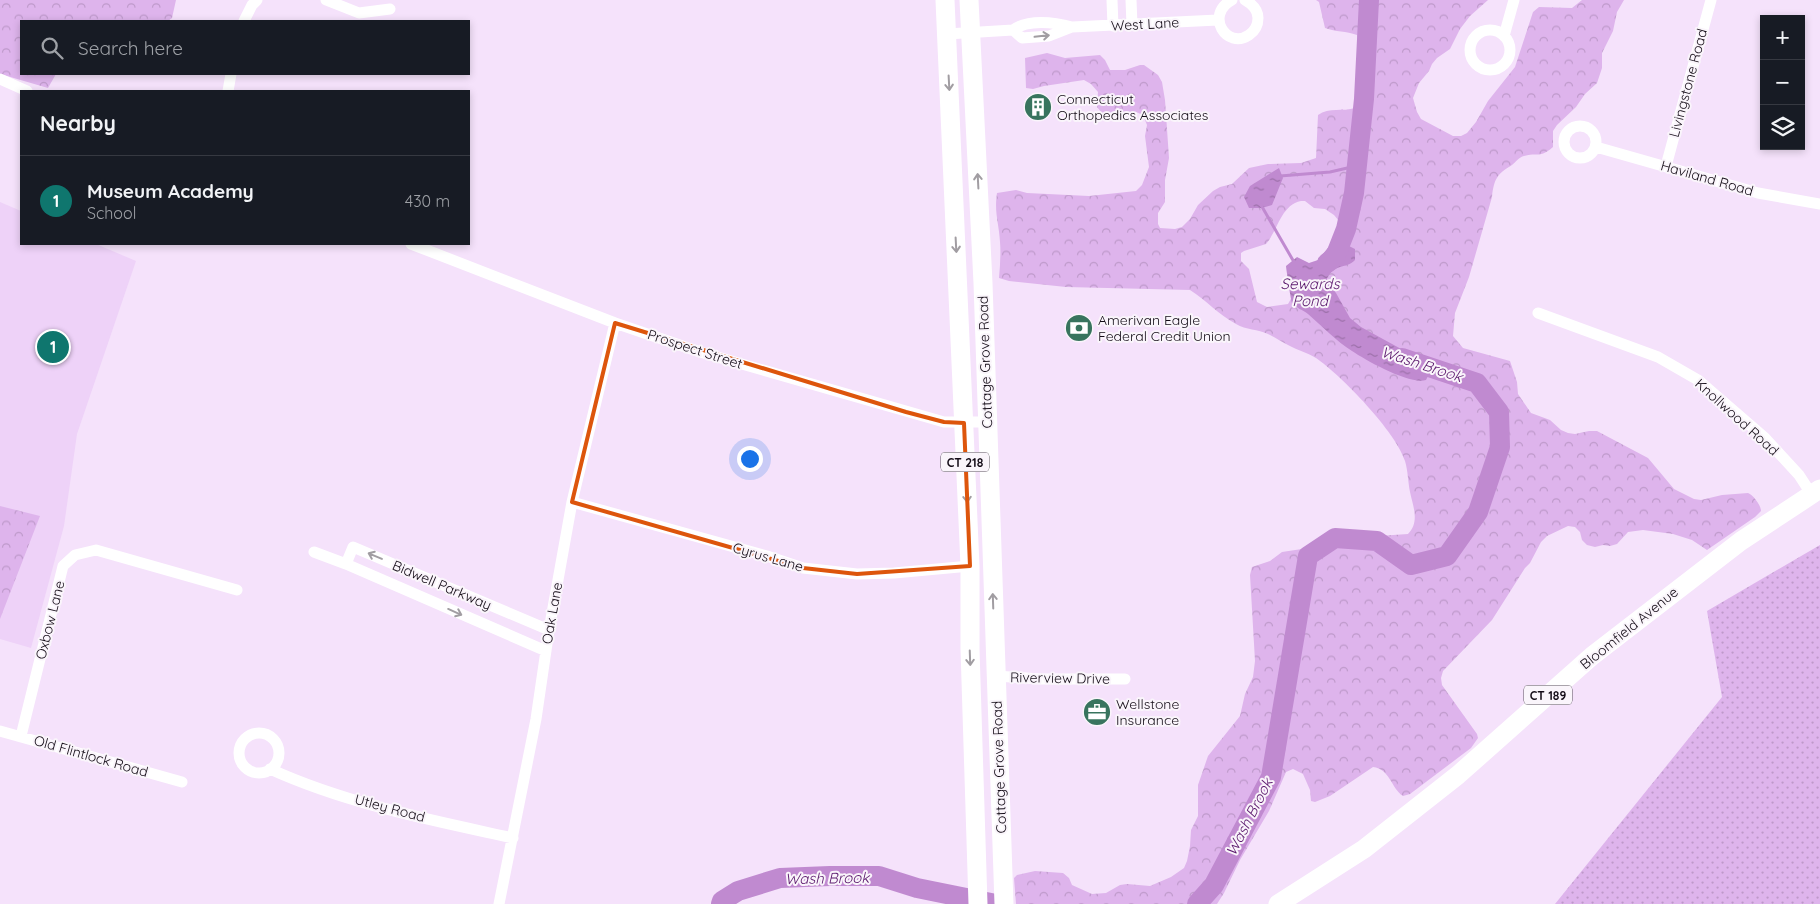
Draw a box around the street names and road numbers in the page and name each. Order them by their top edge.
street label: West Lane [1110,13,1180,35]
street label: Livingstone Road [1665,27,1711,139]
street label: Haviland Road [1659,156,1755,200]
street label: Cottage Grove Road [974,295,996,429]
street label: Prospect Street [645,325,745,373]
street label: Knollwood Road [1691,375,1783,459]
road number: CT 218 [941,452,989,472]
street label: Cyrus Lane [731,538,806,576]
street label: Bidwell Parkway [390,556,494,614]
street label: Oxbow Lane [32,579,69,661]
street label: Oak Lane [538,581,566,645]
street label: Bloomfield Avenue [1576,583,1682,673]
street label: Riverview Drive [1010,668,1110,688]
road number: CT 189 [1524,686,1572,704]
street label: Cottage Grove Road [988,700,1010,834]
street label: Old Flintlock Road [32,731,150,781]
street label: Utley Road [353,790,427,826]

